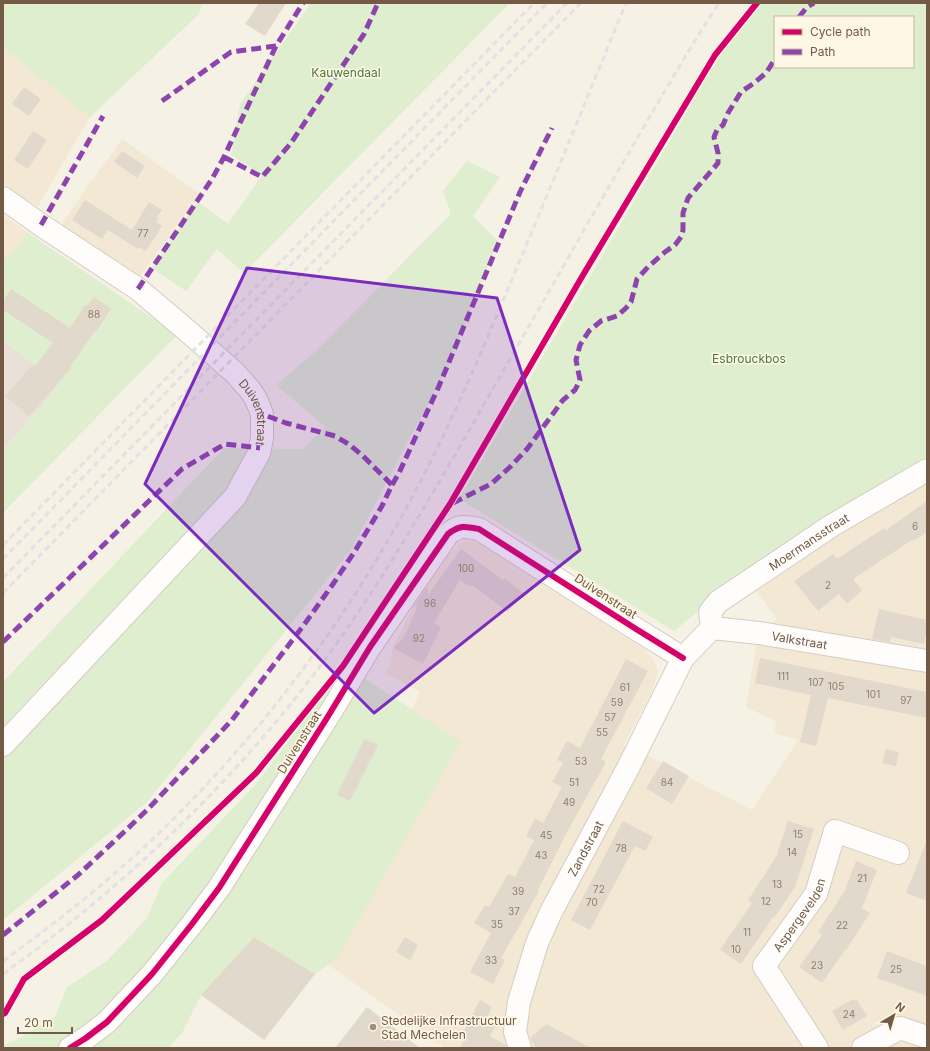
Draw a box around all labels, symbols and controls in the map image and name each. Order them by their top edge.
legend [774,16,914,68]
text: Cycle path [810,24,871,39]
text: Path [810,44,835,59]
park label: Kauwendaal [311,65,381,80]
house number: 77 [137,227,149,239]
house number: 88 [88,308,100,320]
park label: Esbrouckbos [712,351,786,366]
street label: Duivenstraat [236,376,270,447]
street label: Moermansstraat [766,510,851,573]
house number: 6 [912,520,918,532]
house number: 100 [458,562,474,574]
street label: Duivenstraat [572,570,640,622]
house number: 2 [825,579,831,591]
house number: 96 [424,597,436,609]
street label: Valkstraat [771,628,828,652]
house number: 92 [413,632,425,644]
house number: 111 [777,670,789,682]
house number: 107 [808,676,824,688]
house number: 105 [828,680,844,692]
house number: 61 [620,681,630,693]
house number: 101 [866,688,880,700]
house number: 97 [900,694,912,706]
house number: 59 [611,696,623,708]
street label: Duivenstraat [274,708,324,776]
house number: 57 [604,711,616,723]
house number: 55 [596,726,608,738]
house number: 53 [575,755,587,767]
house number: 51 [569,776,579,788]
house number: 84 [661,776,673,788]
house number: 49 [563,796,575,808]
street label: Zandstraat [564,818,606,879]
house number: 15 [793,828,803,840]
house number: 45 [540,829,552,841]
house number: 78 [615,842,627,854]
house number: 14 [787,846,797,858]
house number: 43 [535,849,547,861]
house number: 21 [857,872,867,884]
street label: Aspergevelden [769,876,828,954]
house number: 13 [772,878,782,890]
house number: 72 [593,883,605,895]
house number: 39 [512,885,524,897]
house number: 12 [761,895,771,907]
house number: 70 [586,896,598,908]
house number: 37 [508,905,520,917]
house number: 35 [491,918,503,930]
house number: 22 [836,919,848,931]
house number: 11 [743,926,751,938]
house number: 10 [731,943,741,955]
house number: 33 [485,954,497,966]
house number: 23 [811,959,823,971]
house number: 25 [890,963,902,975]
north arrow [874,995,914,1035]
text: N [893,999,908,1015]
house number: 24 [843,1008,855,1020]
scale bar [18,1009,72,1035]
place label: Stedelijke Infrastructuur Stad Mechelen [381,1013,517,1042]
text: 20 m [24,1015,53,1030]
marker: Stedelijke Infrastructuur Stad Mechelen [368,1022,378,1032]

